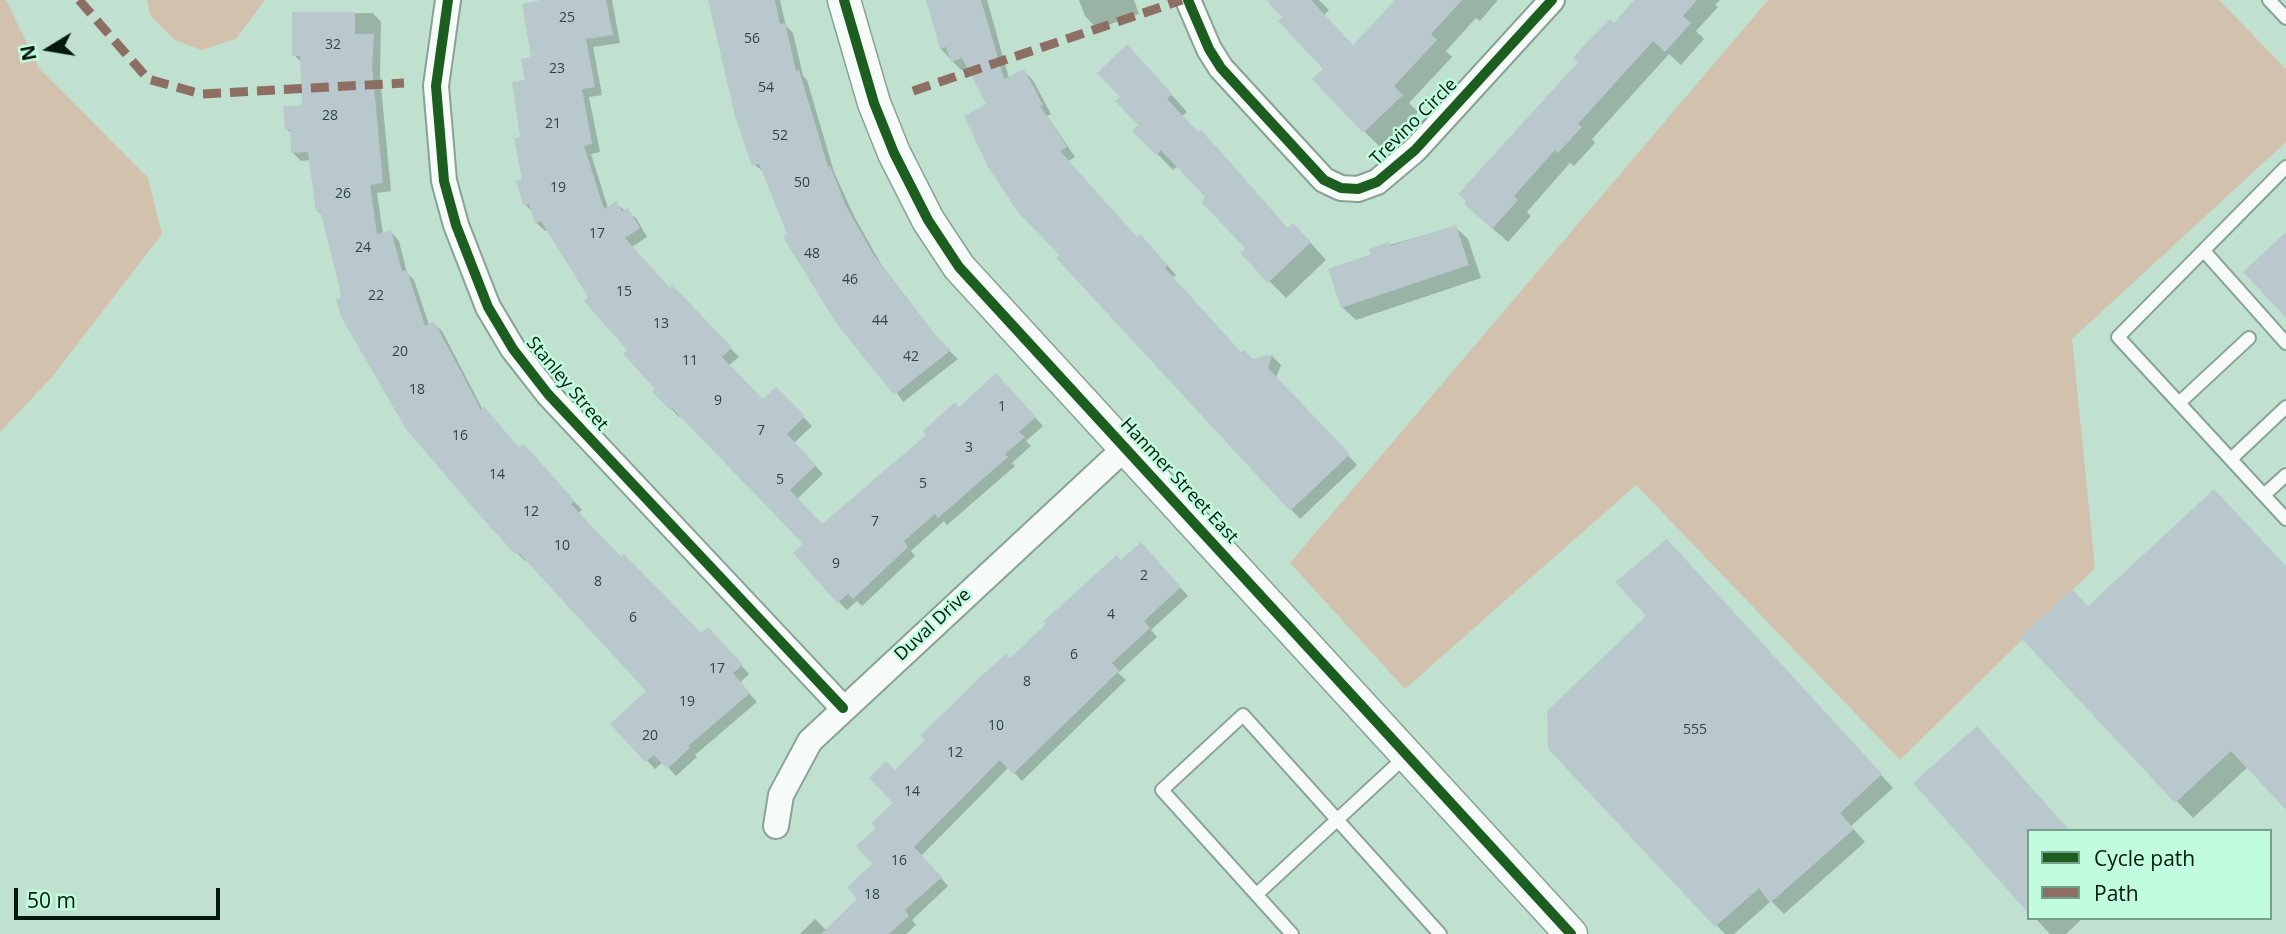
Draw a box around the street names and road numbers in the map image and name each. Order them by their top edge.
street label: Trevino Circle [1366,74,1462,170]
street label: Stanley Street [521,333,613,435]
street label: Hanmer Street East [1115,414,1243,548]
street label: Duval Drive [890,584,976,666]

